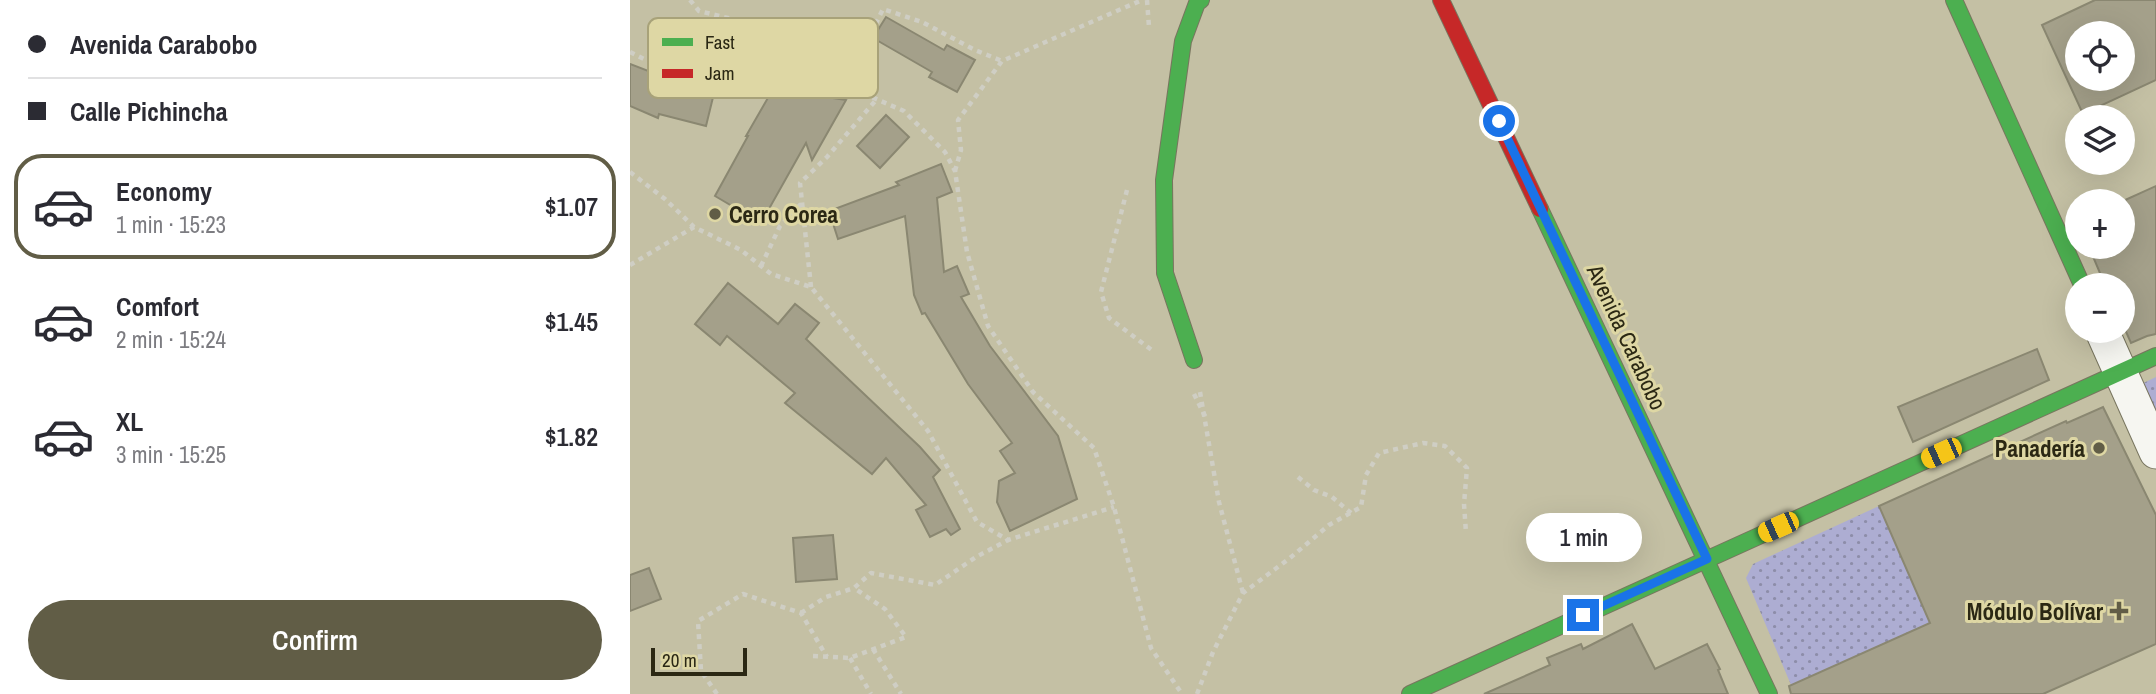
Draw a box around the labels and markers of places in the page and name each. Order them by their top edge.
place label: Cerro Corea [729,199,839,230]
marker: Cerro Corea [707,206,723,222]
place label: Panadería [1995,433,2086,464]
marker: Panadería [2091,440,2107,456]
place label: Módulo Bolívar [1967,596,2104,627]
marker: Módulo Bolívar [2109,601,2129,621]

